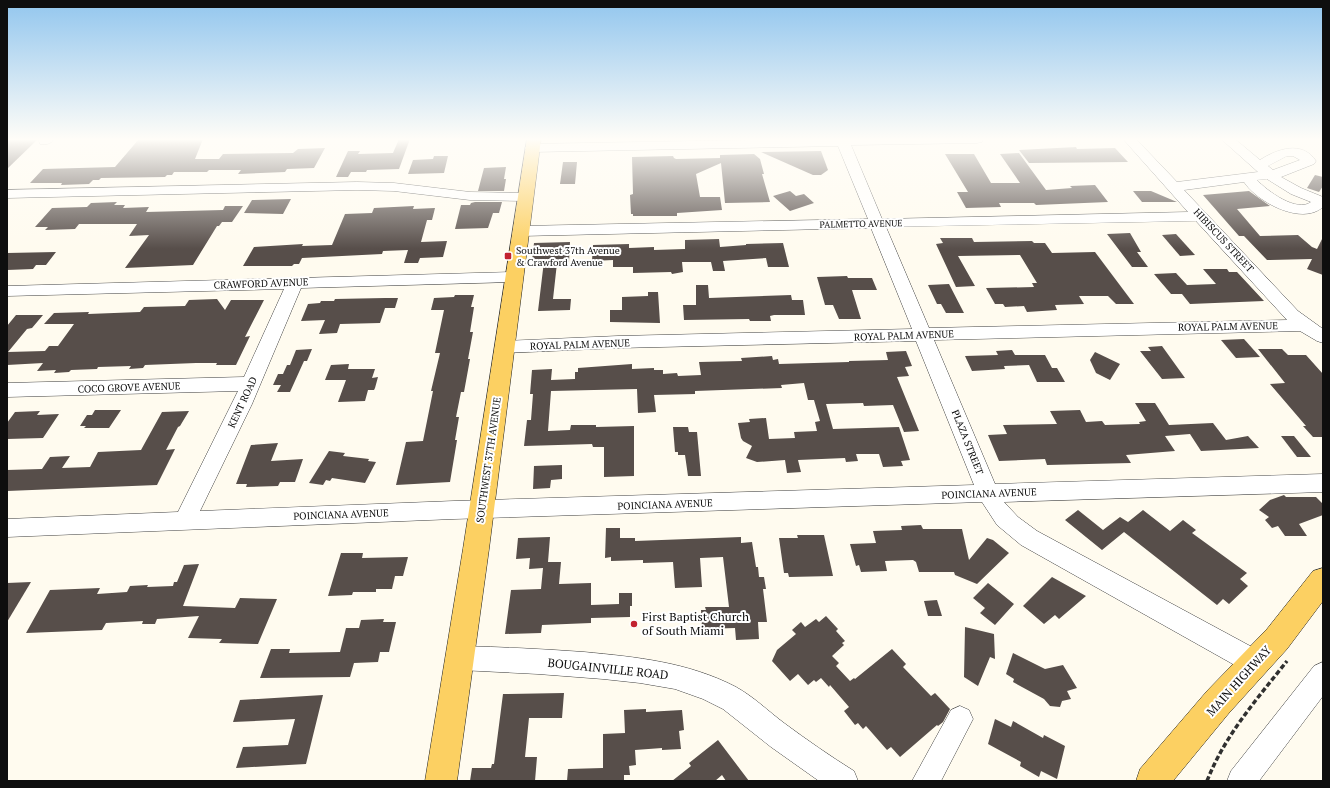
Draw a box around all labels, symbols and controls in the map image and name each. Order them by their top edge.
street label: HIBISCUS STREET [1191,206,1257,275]
street label: PALMETTO AVENUE [819,217,903,231]
place label: Southwest 37th Avenue & Crawford Avenue [516,244,620,269]
marker: Southwest 37th Avenue & Crawford Avenue [503,251,513,261]
street label: CRAWFORD AVENUE [213,275,309,292]
street label: ROYAL PALM AVENUE [1178,319,1278,334]
street label: ROYAL PALM AVENUE [854,327,954,344]
street label: ROYAL PALM AVENUE [530,336,630,353]
street label: KENT ROAD [225,375,260,430]
street label: COCO GROVE AVENUE [77,379,181,396]
street label: SOUTHWEST 37TH AVENUE [473,396,504,524]
street label: PLAZA STREET [949,408,986,477]
street label: POINCIANA AVENUE [941,485,1037,502]
street label: POINCIANA AVENUE [617,496,713,513]
street label: POINCIANA AVENUE [293,506,389,523]
place label: First Baptist Church of South Miami [642,609,749,638]
marker: First Baptist Church of South Miami [629,619,639,629]
street label: MAIN HIGHWAY [1203,642,1274,719]
street label: BOUGAINVILLE ROAD [547,655,669,682]

